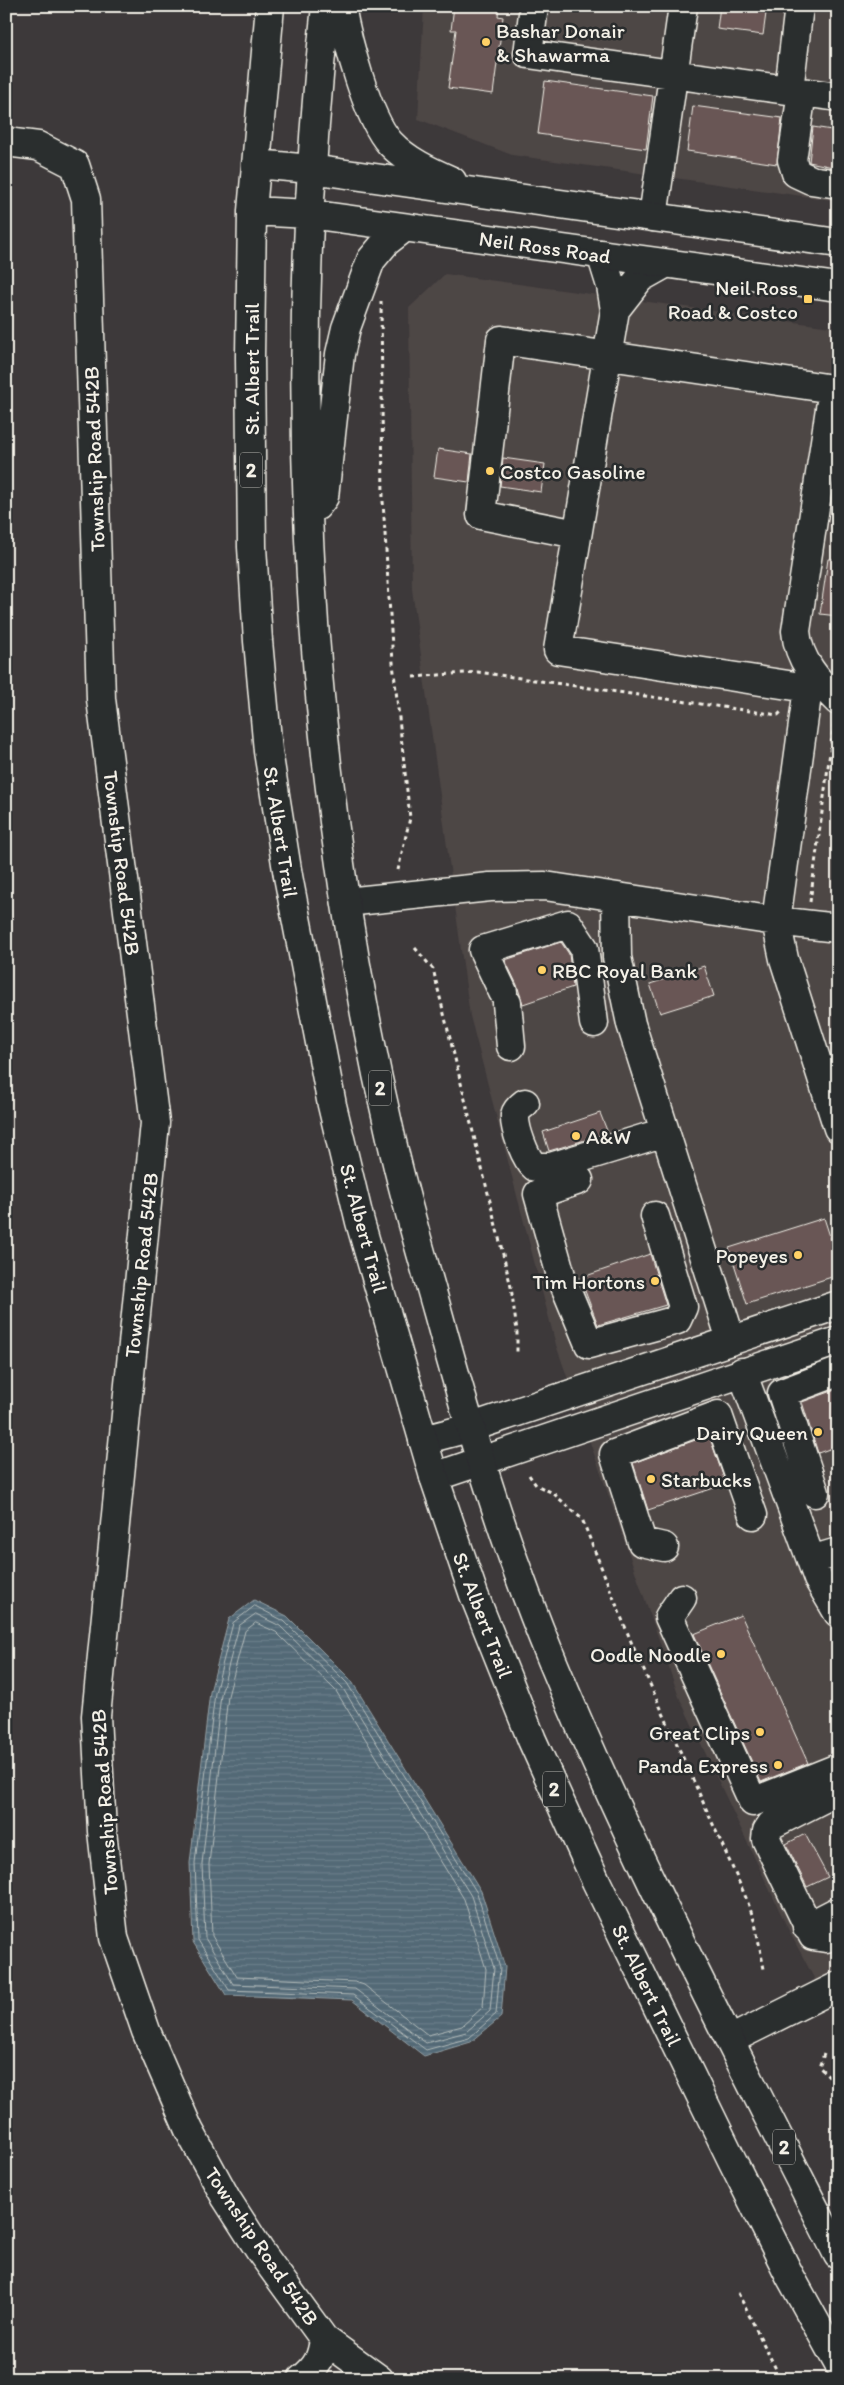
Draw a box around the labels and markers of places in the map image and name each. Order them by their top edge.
place label: Bashar Donair & Shawarma [496,18,625,67]
marker: Bashar Donair & Shawarma [480,36,492,48]
place label: Neil Ross Road & Costco [668,275,798,324]
marker: Neil Ross Road & Costco [802,293,814,305]
place label: Costco Gasoline [500,459,646,484]
marker: Costco Gasoline [484,465,496,477]
place label: RBC Royal Bank [552,958,697,983]
marker: RBC Royal Bank [536,964,548,976]
place label: A&W [586,1124,631,1149]
marker: A&W [570,1130,582,1142]
place label: Popeyes [715,1243,788,1268]
marker: Popeyes [792,1249,804,1261]
place label: Tim Hortons [533,1269,645,1294]
marker: Tim Hortons [649,1275,661,1287]
place label: Dairy Queen [696,1420,808,1445]
marker: Dairy Queen [812,1426,824,1438]
place label: Starbucks [661,1467,752,1492]
marker: Starbucks [645,1473,657,1485]
place label: Oodle Noodle [590,1642,711,1667]
marker: Oodle Noodle [715,1648,727,1660]
place label: Great Clips [649,1720,750,1745]
marker: Great Clips [754,1726,766,1738]
place label: Panda Express [638,1753,768,1778]
marker: Panda Express [772,1759,784,1771]

